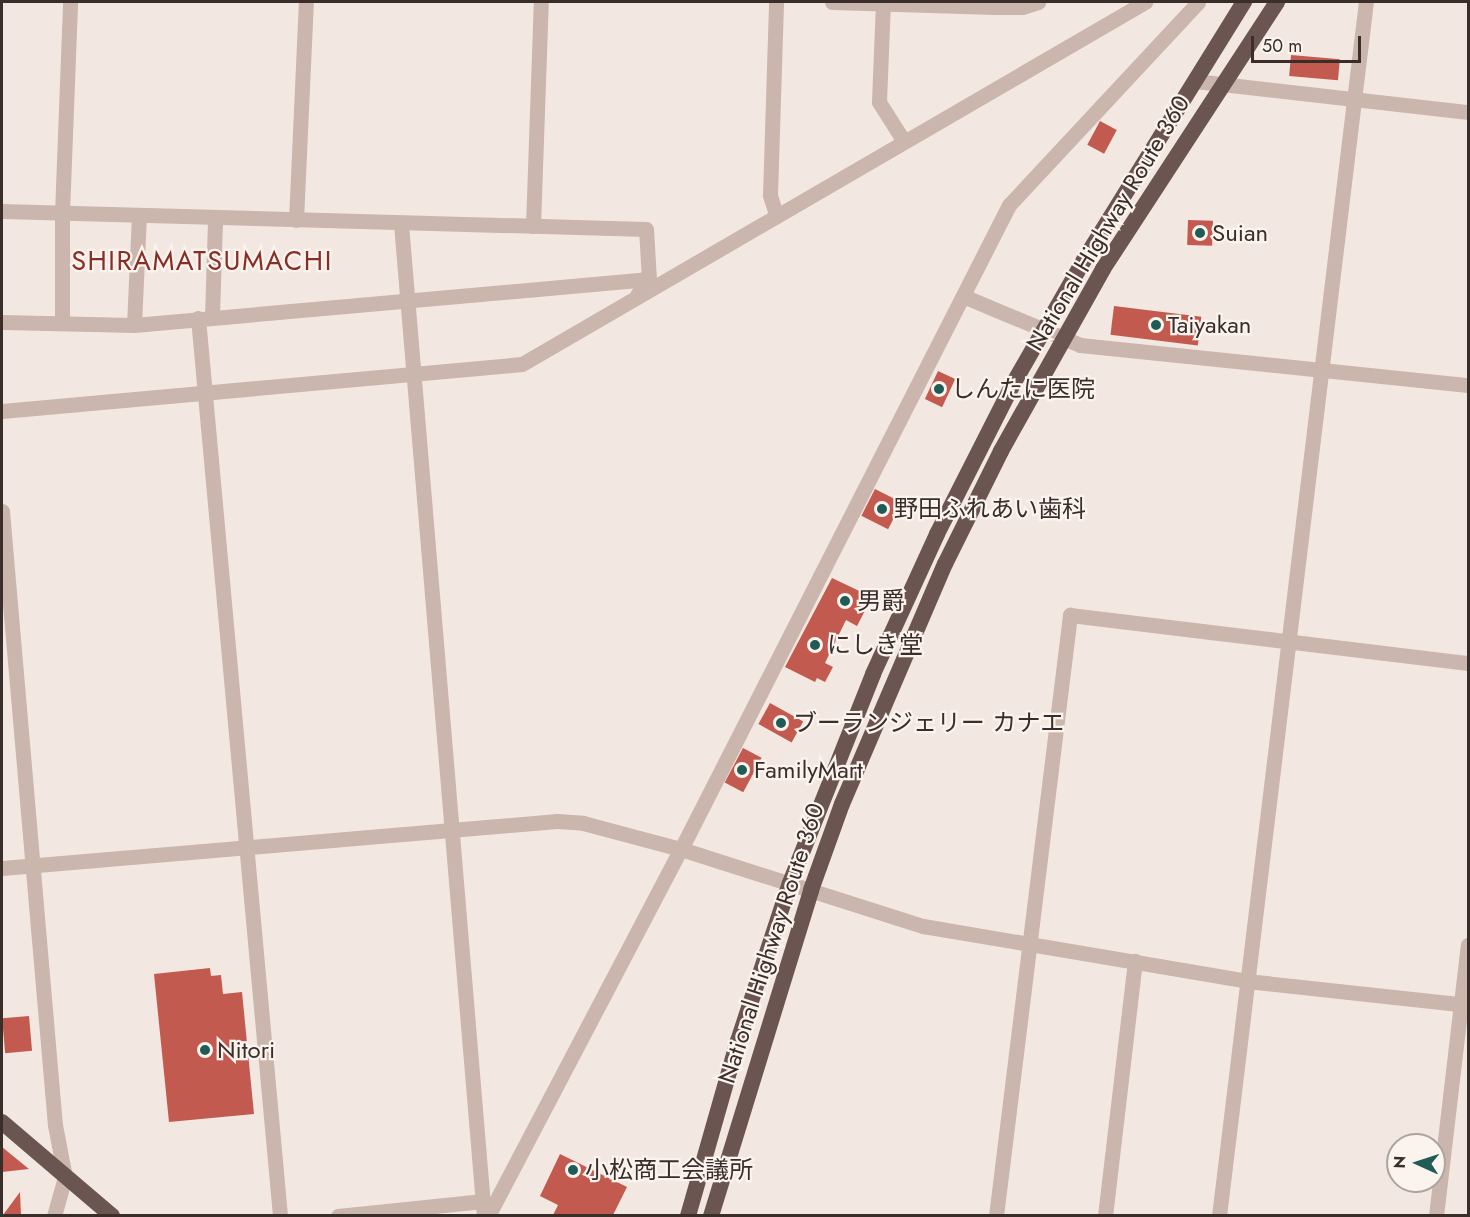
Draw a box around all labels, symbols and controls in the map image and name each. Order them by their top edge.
scale bar [1254,24,1364,62]
text: 50 m [1262,33,1302,59]
street label: National Highway Route 360 [1020,90,1196,356]
place label: Suian [1212,219,1268,247]
marker: Suian [1193,226,1207,240]
district label: SHIRAMATSUMACHI [71,245,333,277]
place label: Taiyakan [1168,311,1251,339]
marker: Taiyakan [1149,318,1163,332]
place label: しんたに医院 [951,375,1095,403]
marker: しんたに医院 [932,382,946,396]
place label: 野田ふれあい歯科 [894,495,1086,523]
marker: 野田ふれあい歯科 [875,502,889,516]
place label: 男爵 [857,587,905,615]
marker: 男爵 [838,594,852,608]
place label: にしき堂 [827,631,923,659]
marker: にしき堂 [808,638,822,652]
place label: ブーランジェリー カナエ [793,709,1064,737]
marker: ブーランジェリー カナエ [774,716,788,730]
place label: FamilyMart [754,756,863,784]
marker: FamilyMart [735,763,749,777]
street label: National Highway Route 360 [712,799,830,1087]
place label: Nitori [217,1036,275,1064]
marker: Nitori [198,1043,212,1057]
north arrow [1386,1133,1446,1193]
text: N [1388,1155,1411,1169]
place label: 小松商工会議所 [585,1156,753,1184]
marker: 小松商工会議所 [566,1163,580,1177]

